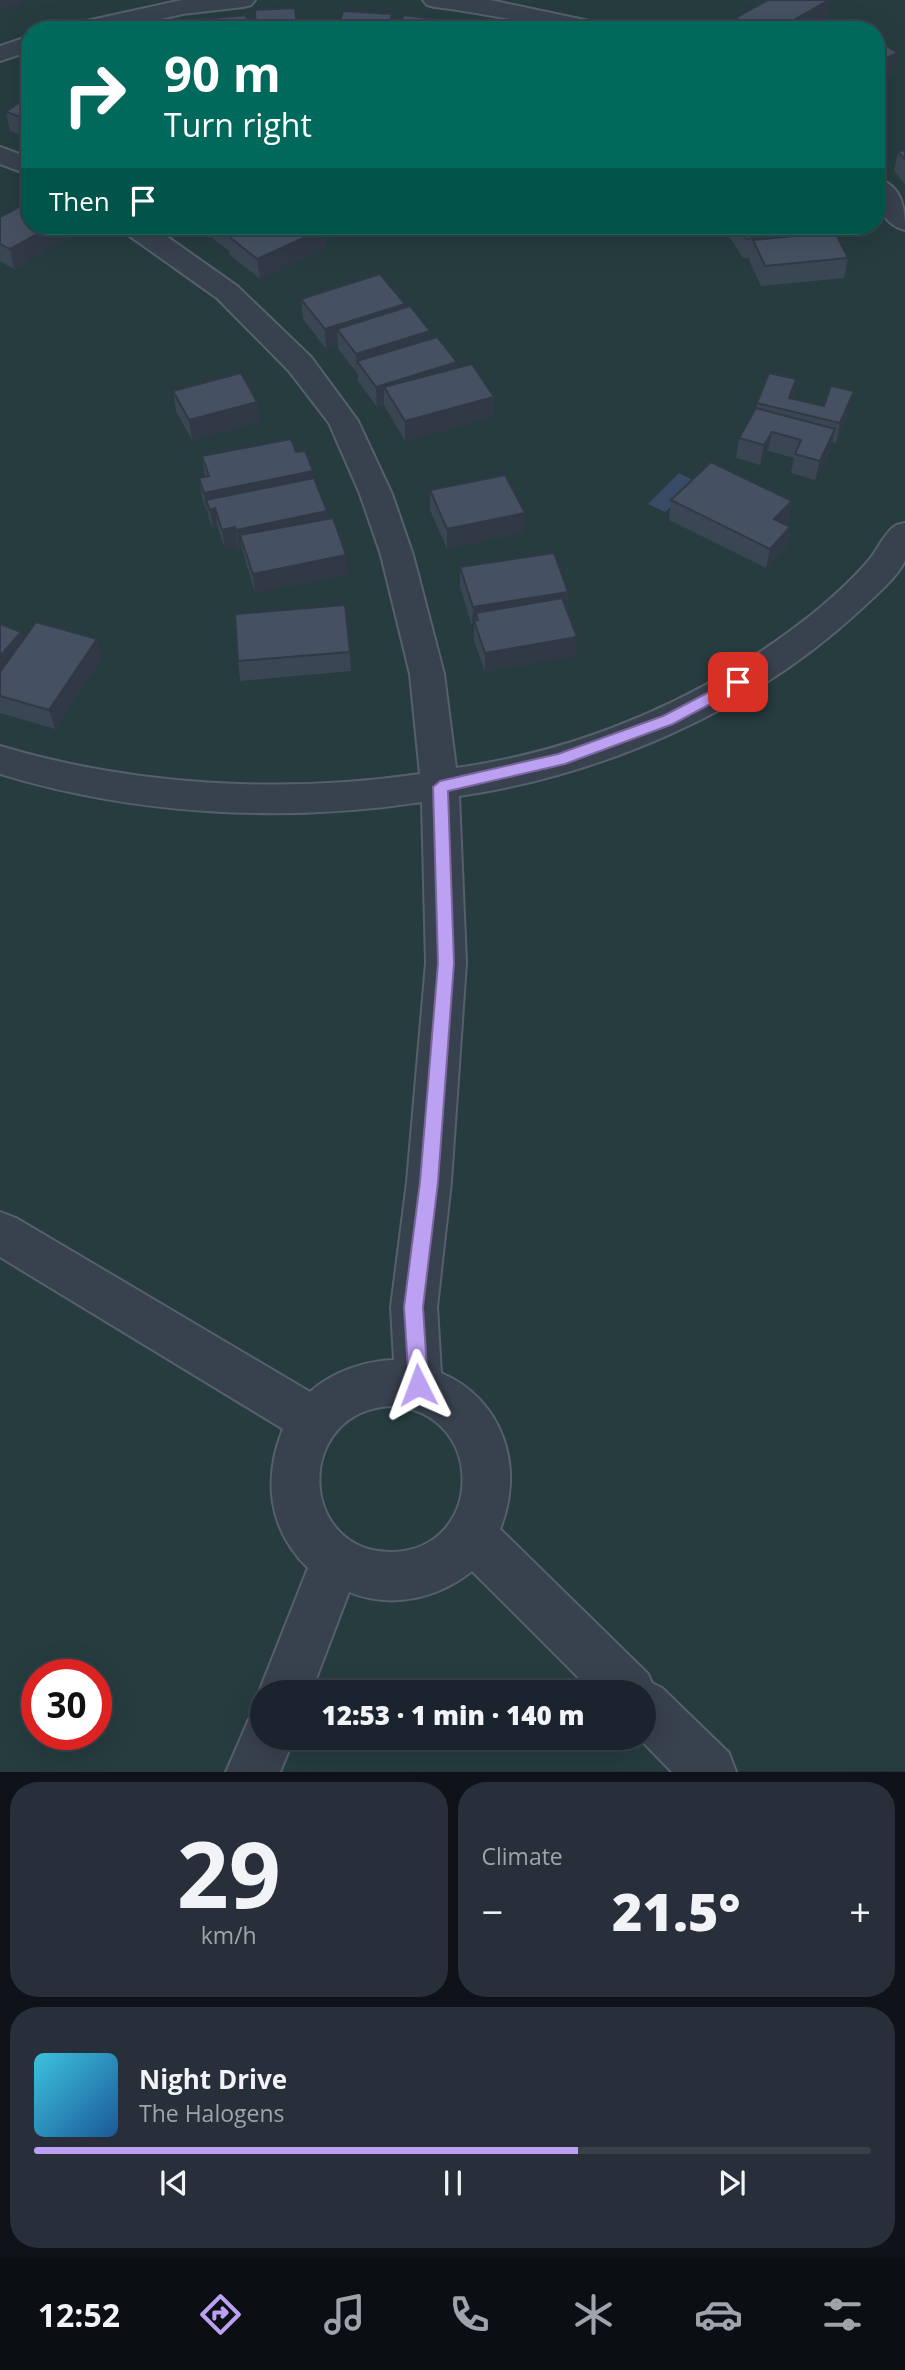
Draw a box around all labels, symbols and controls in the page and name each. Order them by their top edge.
text: 90 m [164,40,281,106]
icon: right [49,49,140,140]
text: Turn right [164,103,312,146]
icon: arrive [124,182,162,220]
text: Then [49,183,110,219]
pin [708,652,768,712]
icon: arrive [719,663,757,701]
position arrow [381,1348,455,1422]
speed limit sign: 30 [21,1659,112,1750]
text: 12:53 · 1 min · 140 m [322,1697,584,1733]
text: 29 [177,1811,281,1935]
text: Climate [482,1840,563,1872]
text: 21.5° [612,1875,740,1946]
text: − [482,1885,503,1937]
text: + [849,1885,871,1937]
text: km/h [201,1919,257,1951]
text: Night Drive [139,2061,287,2097]
text: The Halogens [139,2097,285,2129]
icon: previous [155,2164,193,2202]
icon: pause [434,2164,472,2202]
icon: next [713,2164,751,2202]
icon: directions [196,2290,245,2339]
icon: music [320,2290,369,2339]
icon: phone [445,2290,494,2339]
icon: climate [569,2290,618,2339]
icon: car [694,2290,743,2339]
icon: filters [818,2290,867,2339]
text: 12:52 [38,2293,120,2336]

